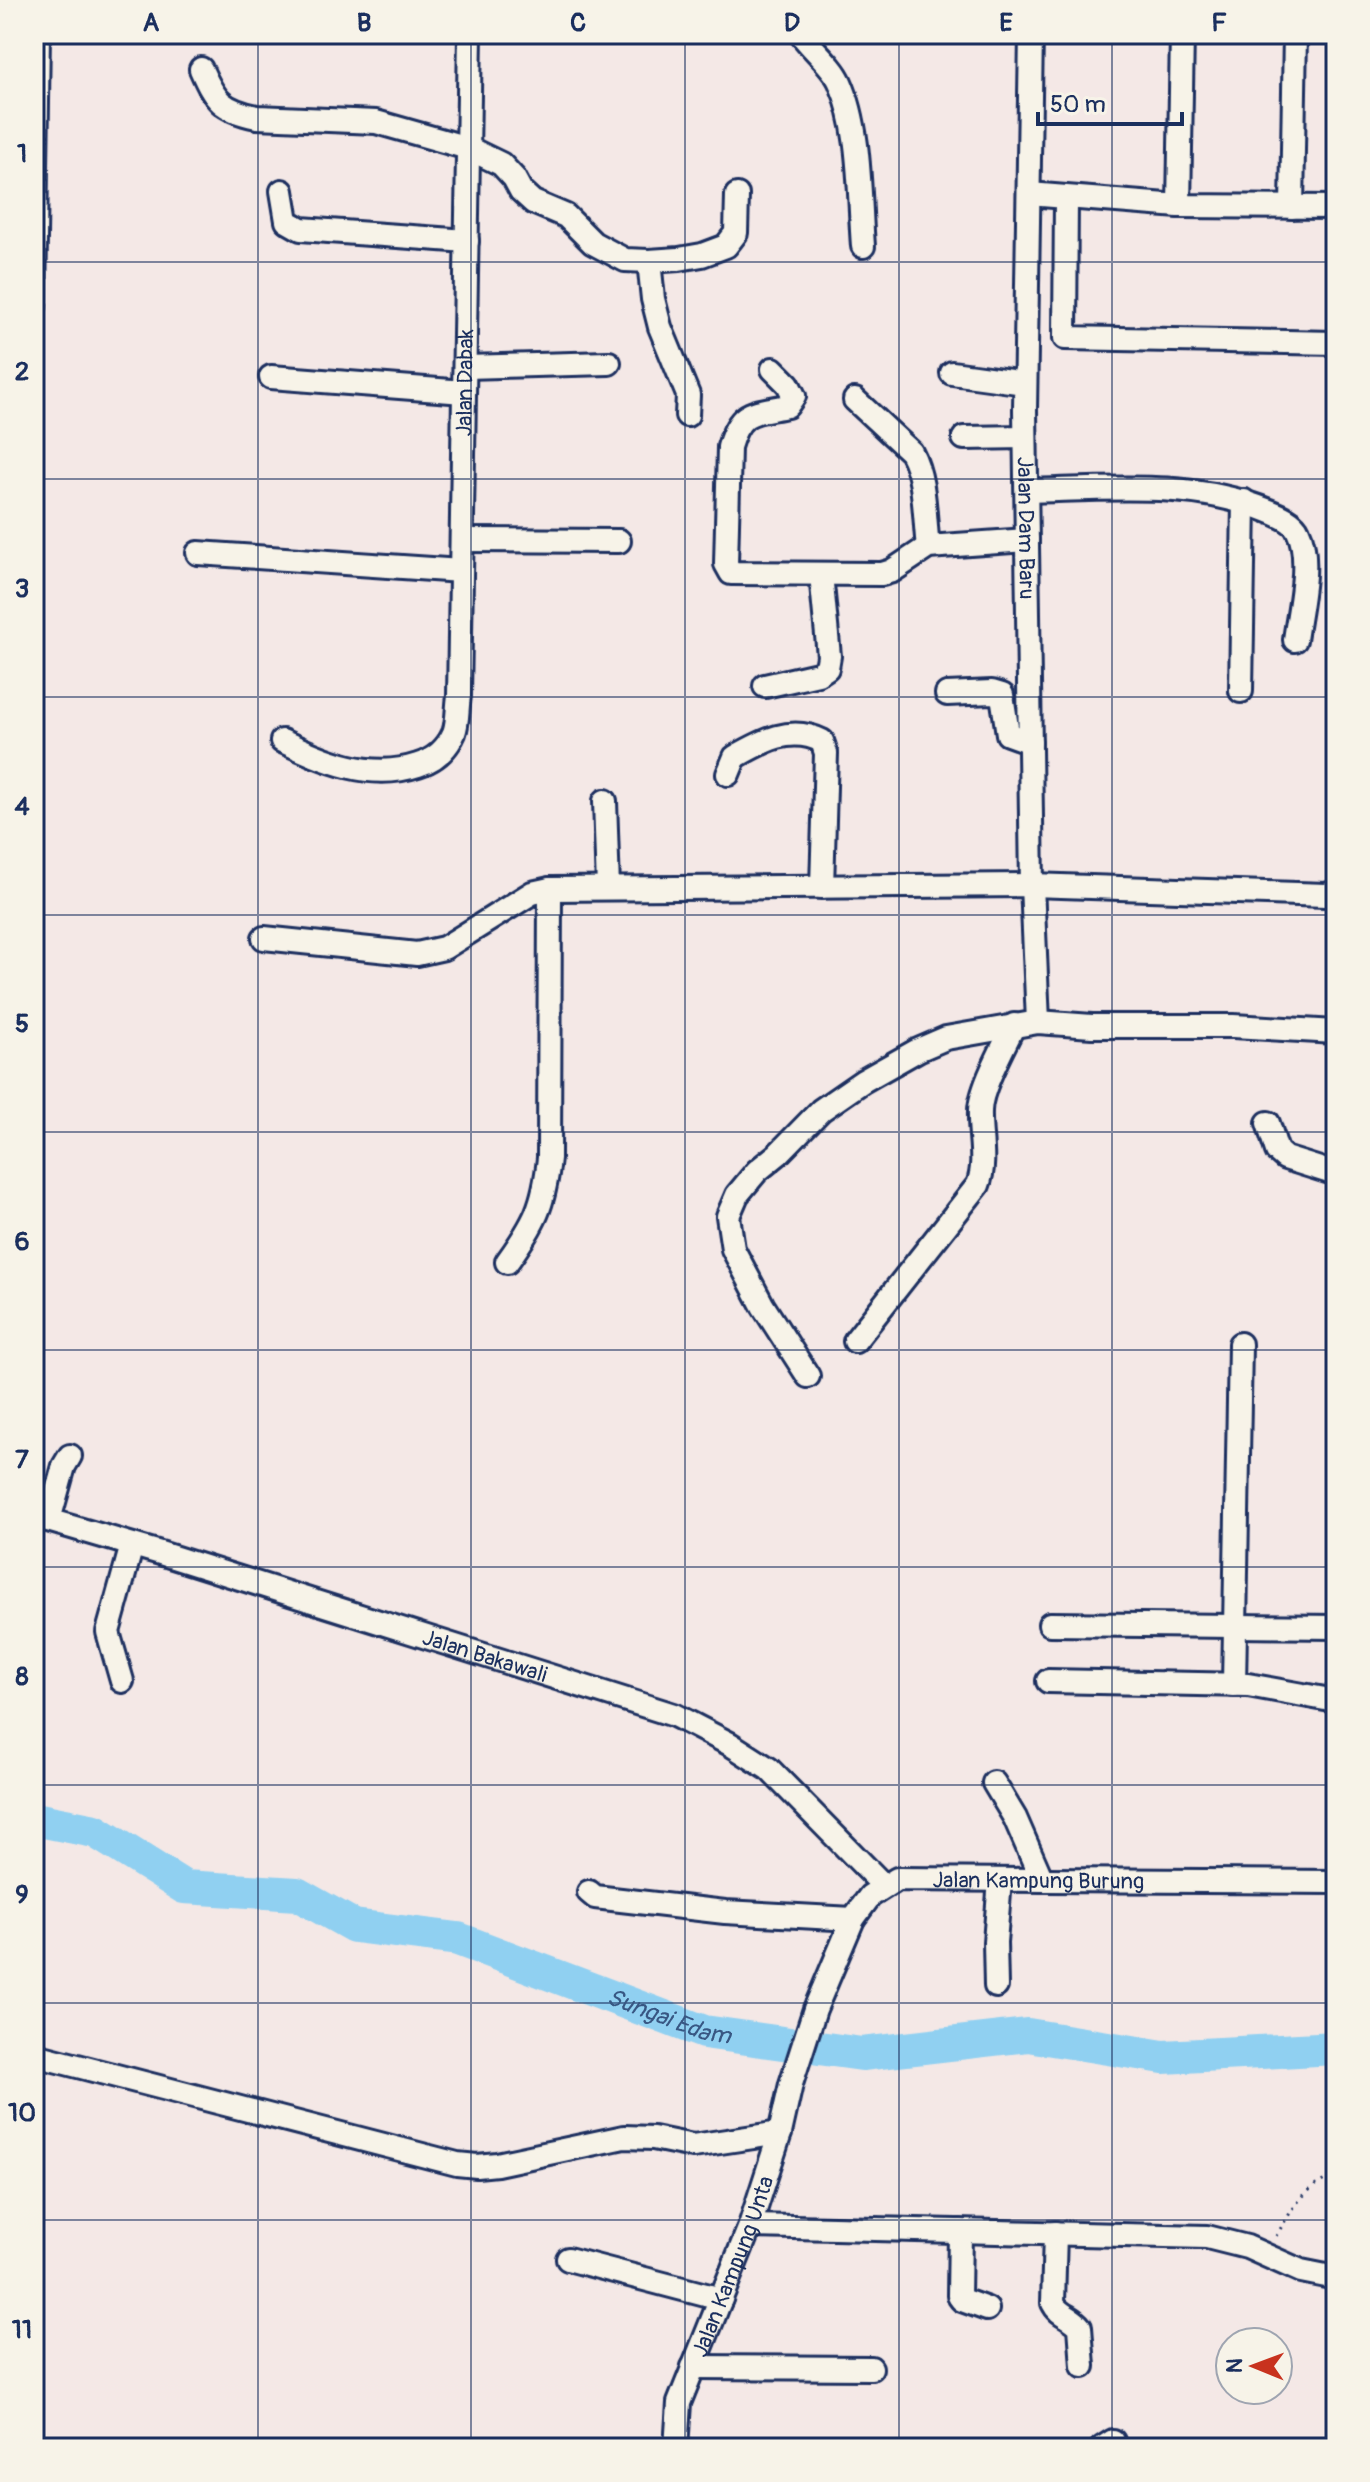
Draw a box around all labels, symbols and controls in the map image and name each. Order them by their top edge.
text: A [143,7,160,39]
text: B [357,7,371,39]
text: C [570,7,586,39]
text: D [784,7,800,39]
text: E [999,7,1013,39]
text: F [1211,7,1227,39]
scale bar [1038,76,1182,126]
text: 50 m [1050,90,1106,119]
text: 1 [17,138,27,170]
street label: Jalan Dabak [450,329,480,437]
text: 2 [15,356,29,388]
street label: Jalan Dam Baru [1011,456,1041,600]
text: 3 [15,573,29,605]
text: 4 [14,791,30,823]
text: 5 [15,1008,29,1040]
text: 6 [14,1226,30,1258]
text: 7 [15,1444,29,1476]
street label: Jalan Bakawali [419,1624,551,1689]
text: 8 [15,1661,29,1693]
street label: Jalan Kampung Burung [932,1866,1144,1896]
text: 9 [15,1879,29,1911]
water label: Sungai Edam [603,1983,734,2051]
text: 10 [8,2097,36,2129]
street label: Jalan Kampung Unta [686,2173,780,2361]
text: 11 [12,2314,32,2346]
north arrow [1214,2326,1294,2406]
text: N [1221,2358,1249,2373]

